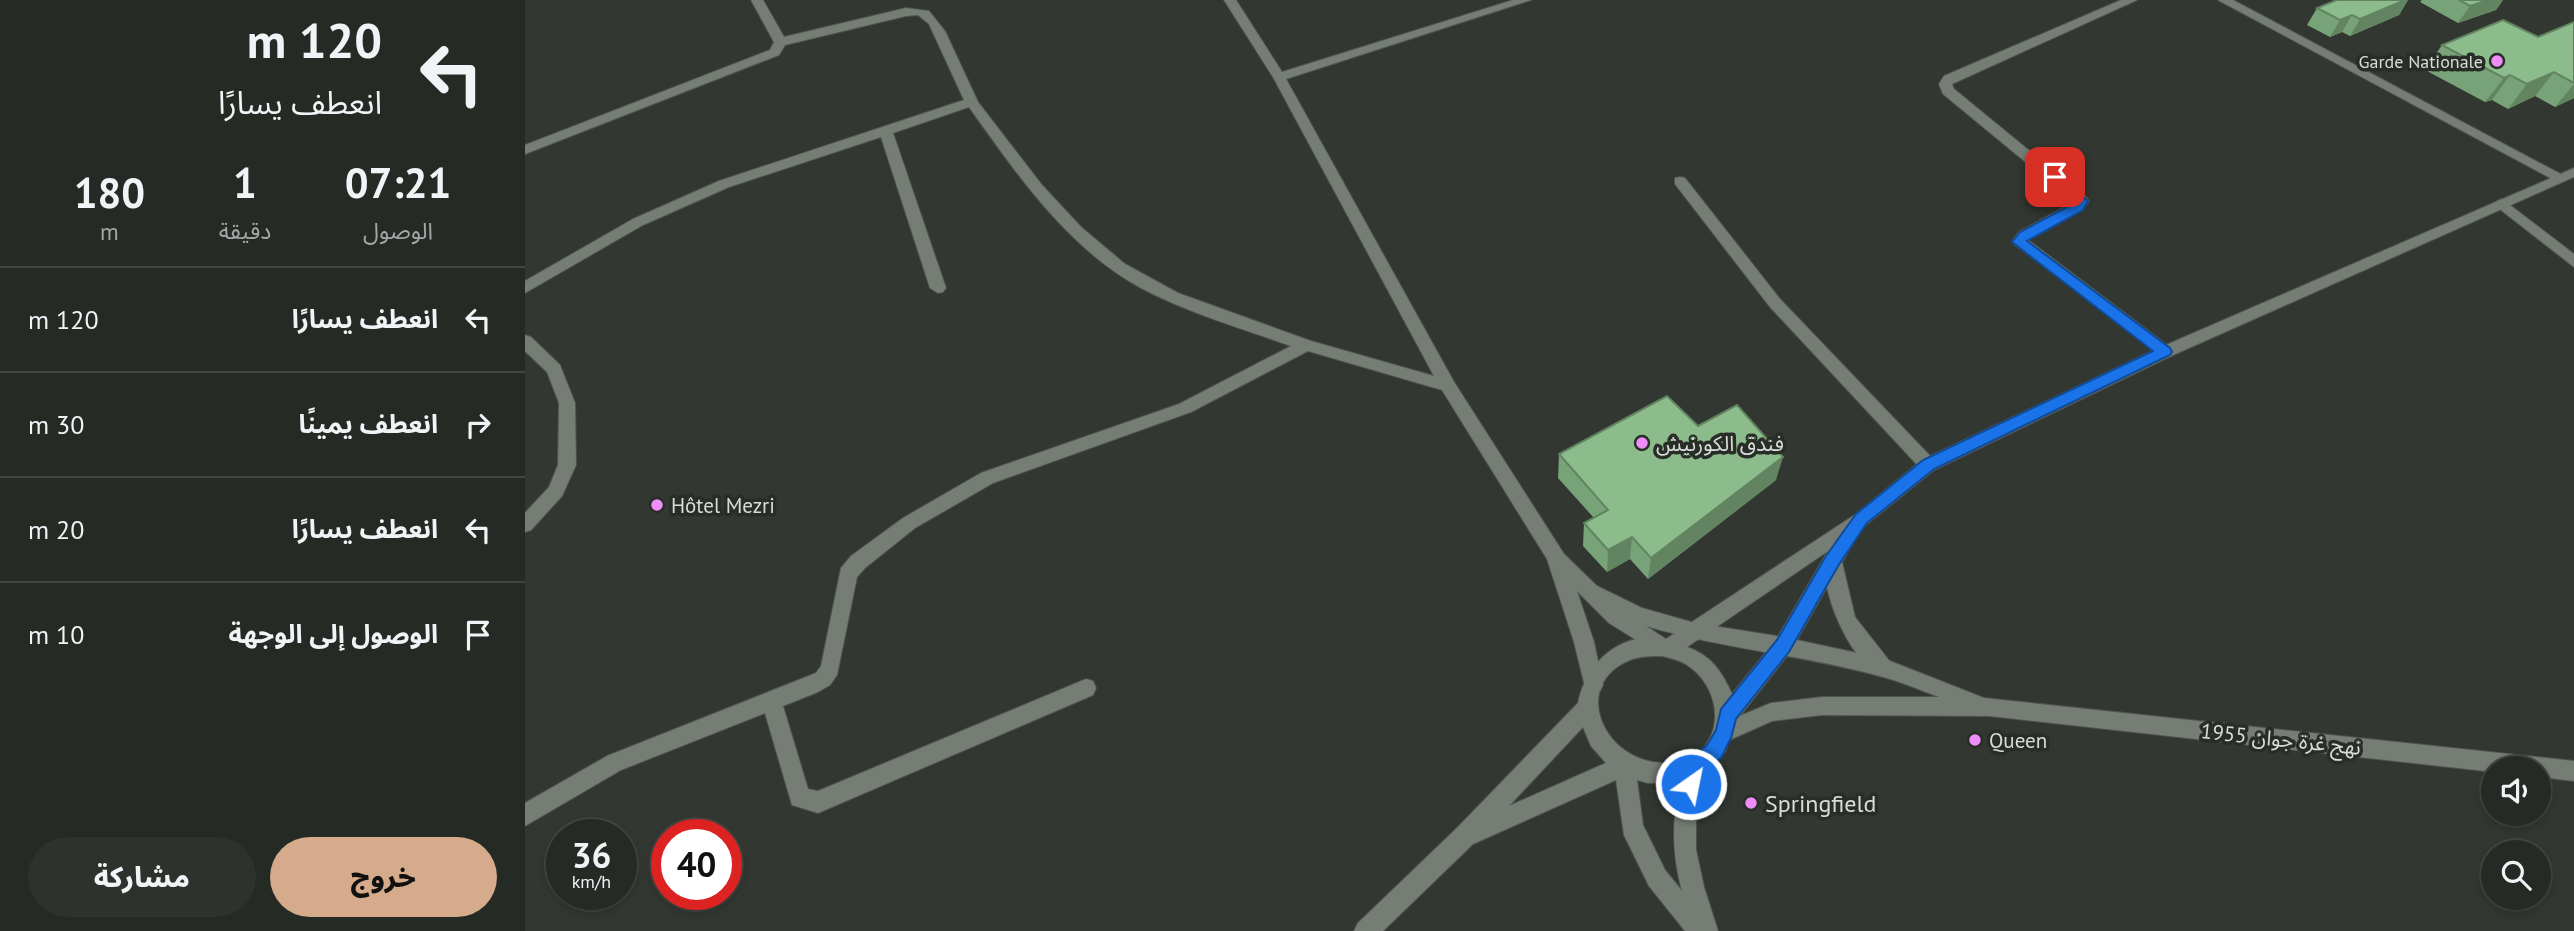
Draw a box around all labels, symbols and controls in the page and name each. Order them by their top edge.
text: 120 m [247,8,382,72]
icon: left [406,28,497,119]
place label: Garde Nationale [2359,50,2483,73]
marker: Garde Nationale [2489,53,2505,69]
text: انعطف يسارًا [218,81,382,123]
pin [2025,147,2085,207]
text: 1 [233,155,257,210]
text: 07:21 [345,155,451,210]
icon: arrive [2036,158,2074,196]
text: 180 [74,165,145,220]
text: دقيقة [219,216,271,245]
text: الوصول [363,216,433,245]
text: m [100,217,119,246]
icon: left [459,301,497,339]
text: انعطف يسارًا [292,302,438,335]
text: 120 m [28,303,99,336]
icon: right [459,406,497,444]
text: انعطف يمينًا [298,407,438,440]
text: 30 m [28,408,84,441]
place label: فندق الكورنيش [1656,430,1784,457]
marker: فندق الكورنيش [1634,435,1650,451]
place label: Hôtel Mezri [671,492,775,519]
marker: Hôtel Mezri [649,497,665,513]
icon: left [459,511,497,549]
text: انعطف يسارًا [292,512,438,545]
text: 20 m [28,513,84,546]
icon: arrive [459,616,497,654]
text: الوصول إلى الوجهة [229,617,438,650]
text: 10 m [28,618,84,651]
street label: نهج غرة جوان 1955 [2199,717,2362,763]
place label: Queen [1989,727,2047,754]
marker: Queen [1967,732,1983,748]
position arrow [1654,747,1728,821]
map controls [2481,756,2551,910]
button: sound [2481,756,2551,826]
place label: Springfield [1765,788,1876,819]
marker: Springfield [1743,795,1759,811]
speed limit sign: 40 [651,819,742,910]
text: 36 [572,832,611,878]
button: مشاركة [28,837,256,917]
button: خروج [270,837,497,917]
button: search [2481,840,2551,910]
text: km/h [572,870,611,893]

